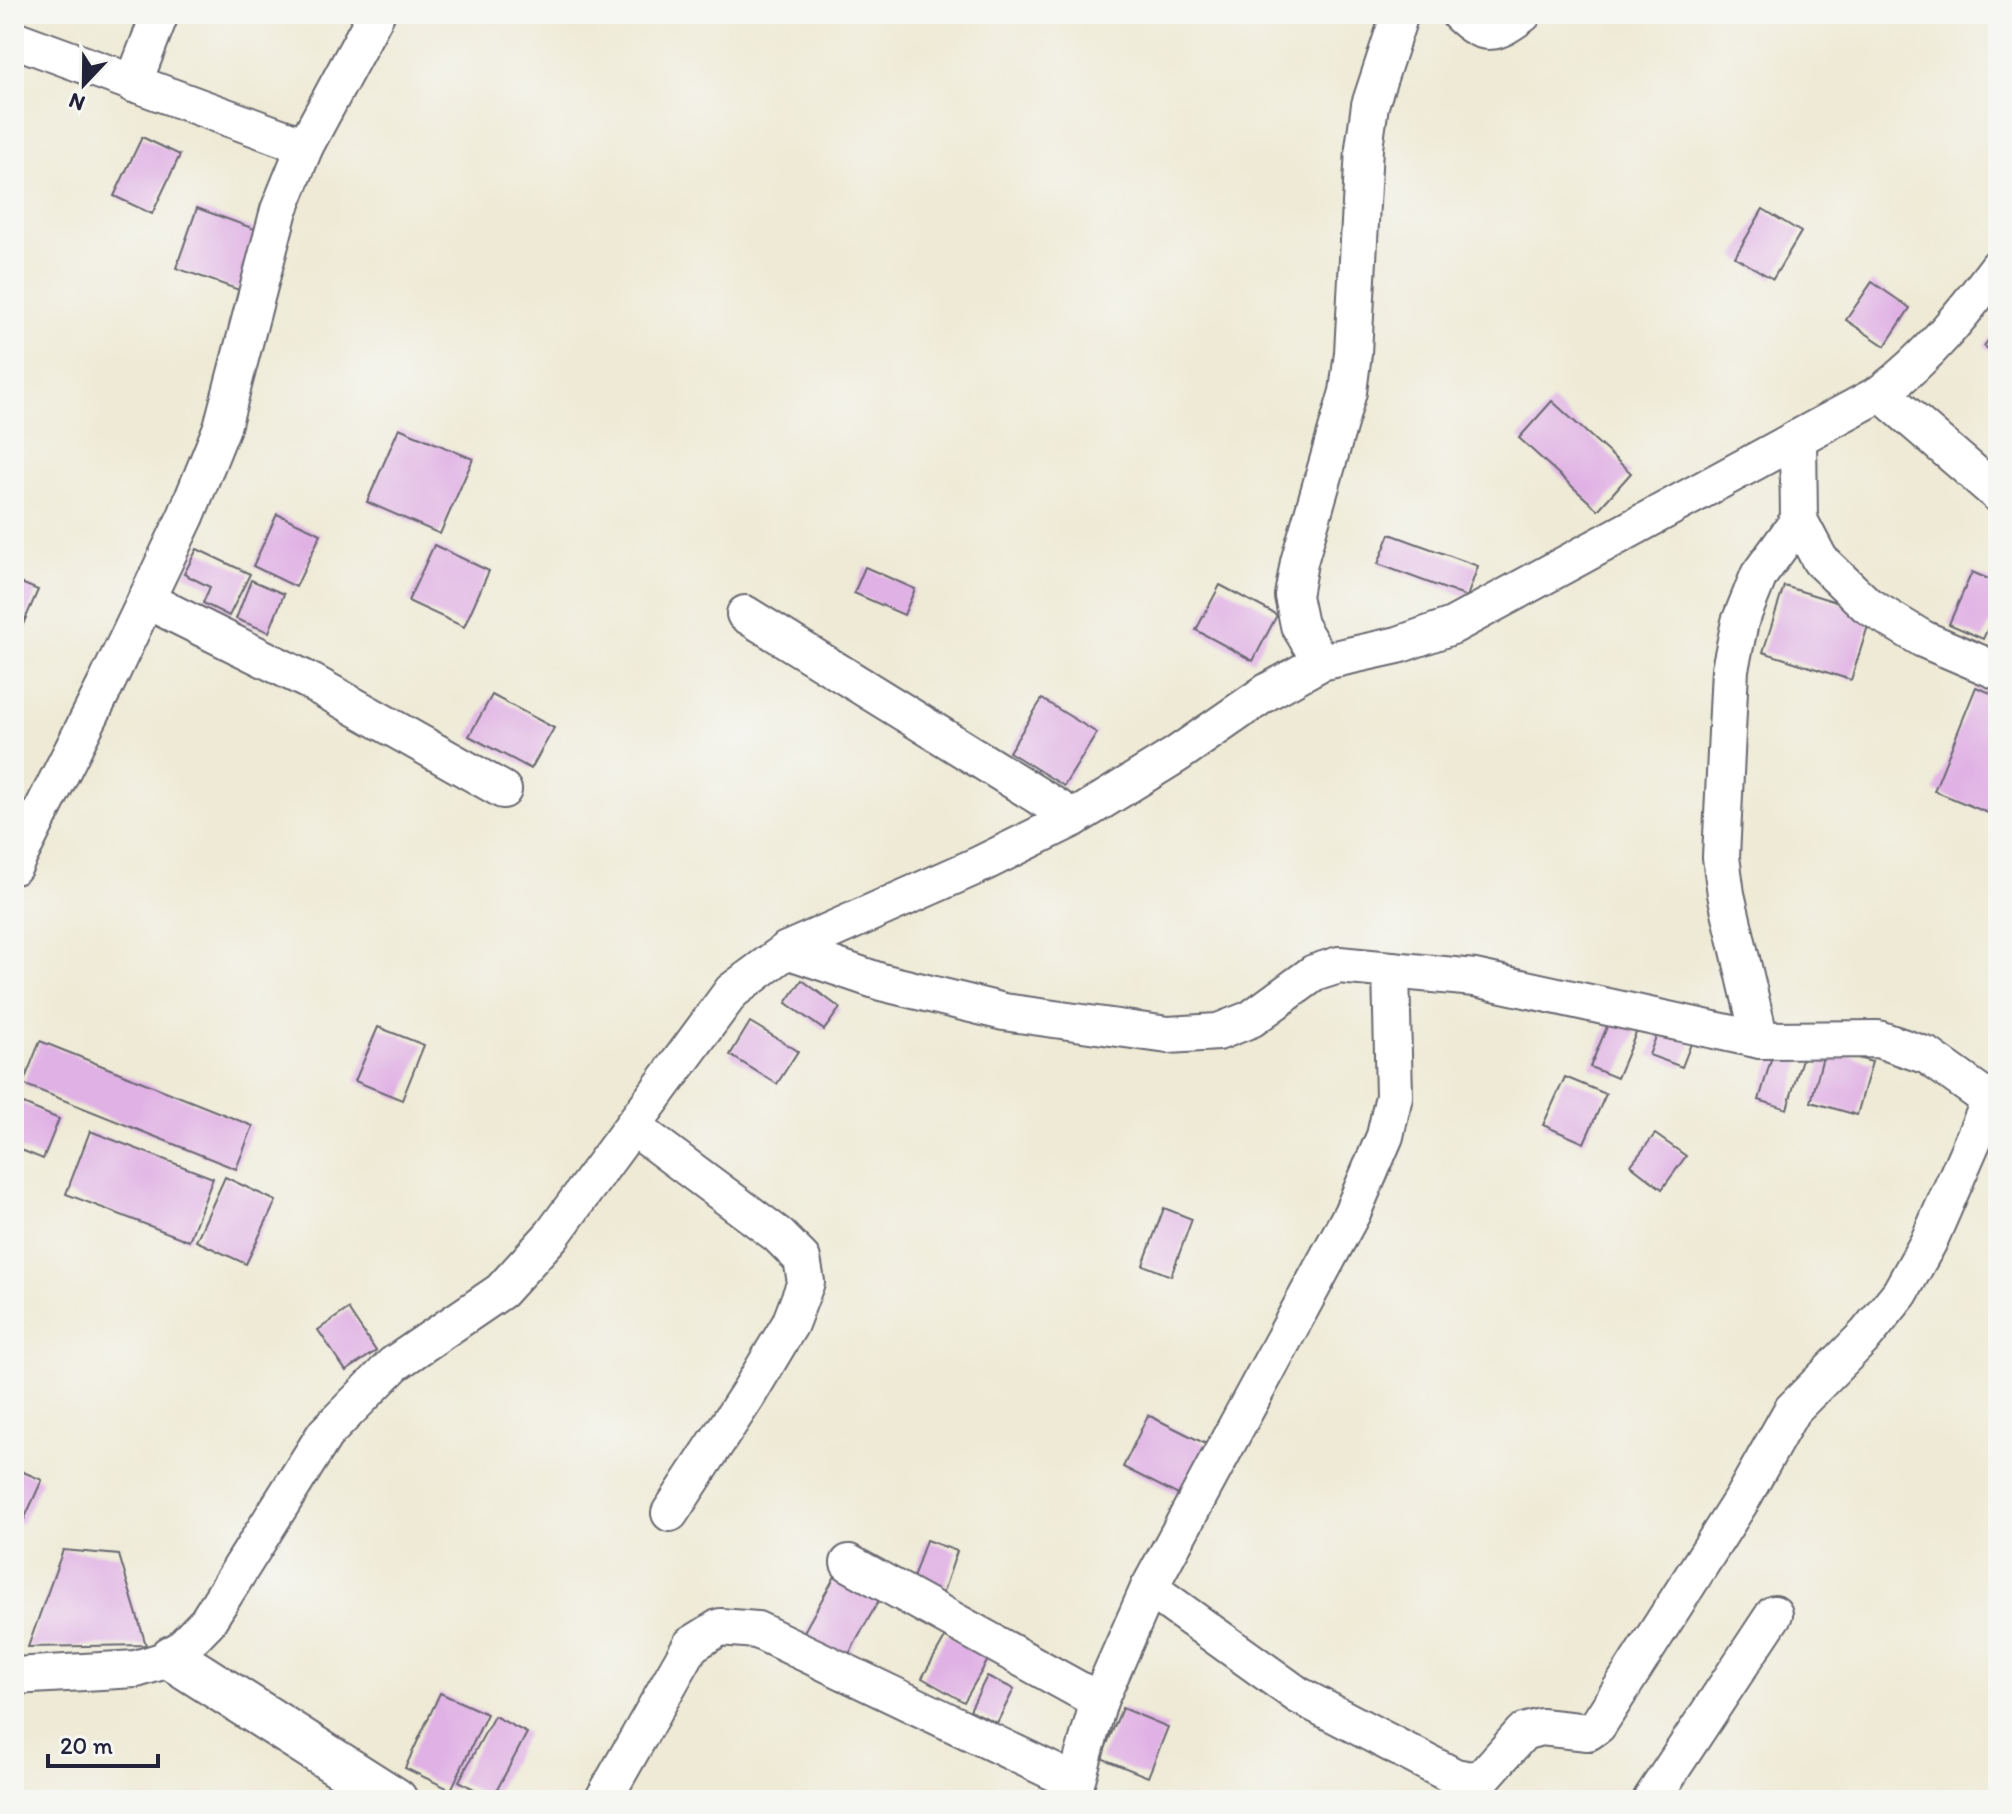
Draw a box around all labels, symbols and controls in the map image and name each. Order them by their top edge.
north arrow [44,44,124,124]
text: N [65,87,89,117]
scale bar [48,1718,158,1768]
text: 20 m [60,1731,113,1760]

